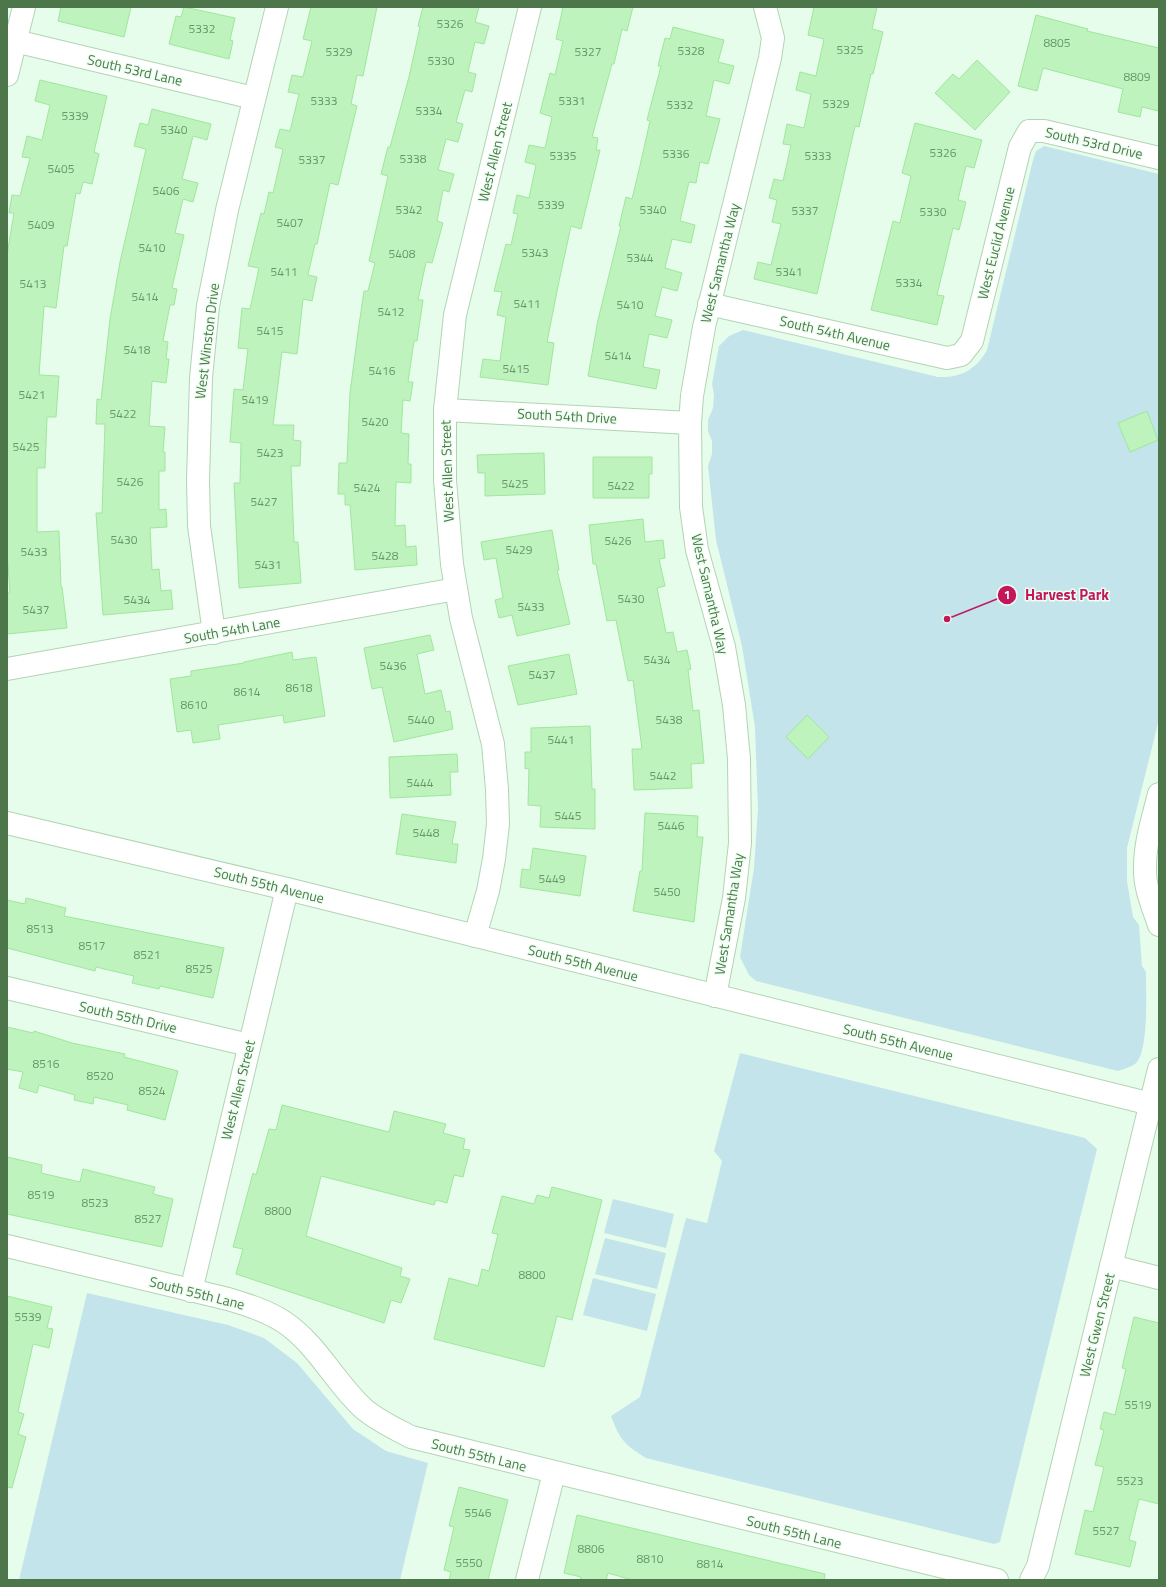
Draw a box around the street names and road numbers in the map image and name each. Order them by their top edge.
street label: South 53rd Lane [85,48,185,91]
street label: West Allen Street [472,100,517,204]
street label: South 53rd Drive [1043,121,1145,164]
street label: West Euclid Avenue [971,184,1020,301]
street label: West Samantha Way [694,200,745,325]
street label: West Winston Drive [189,282,224,400]
street label: South 54th Avenue [778,310,892,355]
street label: South 54th Drive [517,402,617,429]
street label: West Allen Street [434,419,459,522]
street label: West Samantha Way [686,532,735,656]
street label: South 54th Lane [182,611,282,648]
street label: West Samantha Way [709,851,749,976]
street label: South 55th Avenue [212,861,326,908]
street label: South 55th Avenue [526,939,640,986]
street label: South 55th Drive [77,995,179,1038]
street label: South 55th Avenue [841,1018,955,1065]
street label: West Allen Street [215,1038,260,1142]
street label: South 55th Lane [147,1271,247,1314]
street label: West Gwen Street [1073,1271,1120,1379]
street label: South 55th Lane [429,1433,529,1476]
street label: South 55th Lane [744,1510,844,1553]

